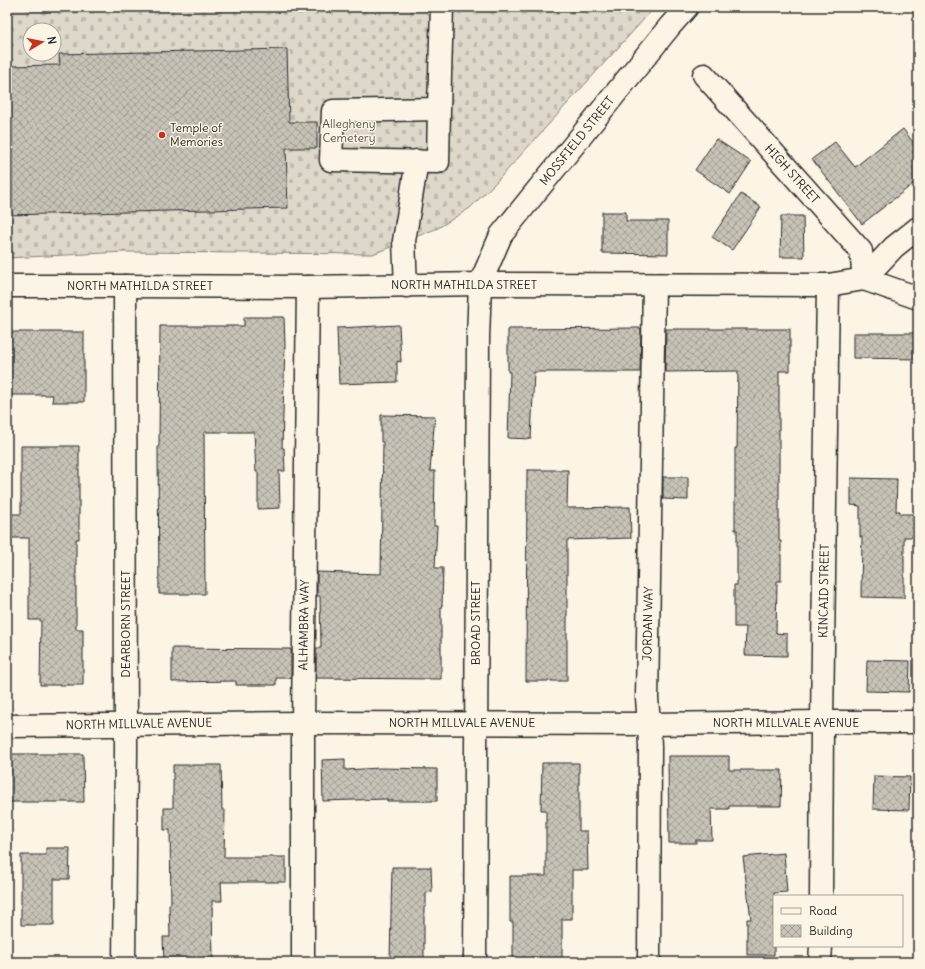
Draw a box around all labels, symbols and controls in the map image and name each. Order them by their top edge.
north arrow [22,22,62,62]
text: N [44,35,59,45]
street label: MOSSFIELD STREET [536,93,617,188]
park label: Allegheny Cemetery [322,116,376,145]
place label: Temple of Memories [170,120,223,149]
marker: Temple of Memories [157,130,167,140]
street label: HIGH STREET [762,141,823,206]
street label: NORTH MATHILDA STREET [391,277,537,292]
street label: NORTH MATHILDA STREET [67,278,213,293]
street label: KINCAID STREET [815,544,832,638]
street label: DEARBORN STREET [118,570,133,678]
street label: ALHAMBRA WAY [295,579,312,671]
street label: BROAD STREET [468,581,483,665]
street label: JORDAN WAY [639,586,656,662]
street label: NORTH MILLVALE AVENUE [66,715,212,732]
street label: NORTH MILLVALE AVENUE [389,715,535,730]
street label: NORTH MILLVALE AVENUE [713,715,859,730]
legend [773,895,903,947]
text: Road [809,903,837,918]
text: Building [809,923,853,938]

